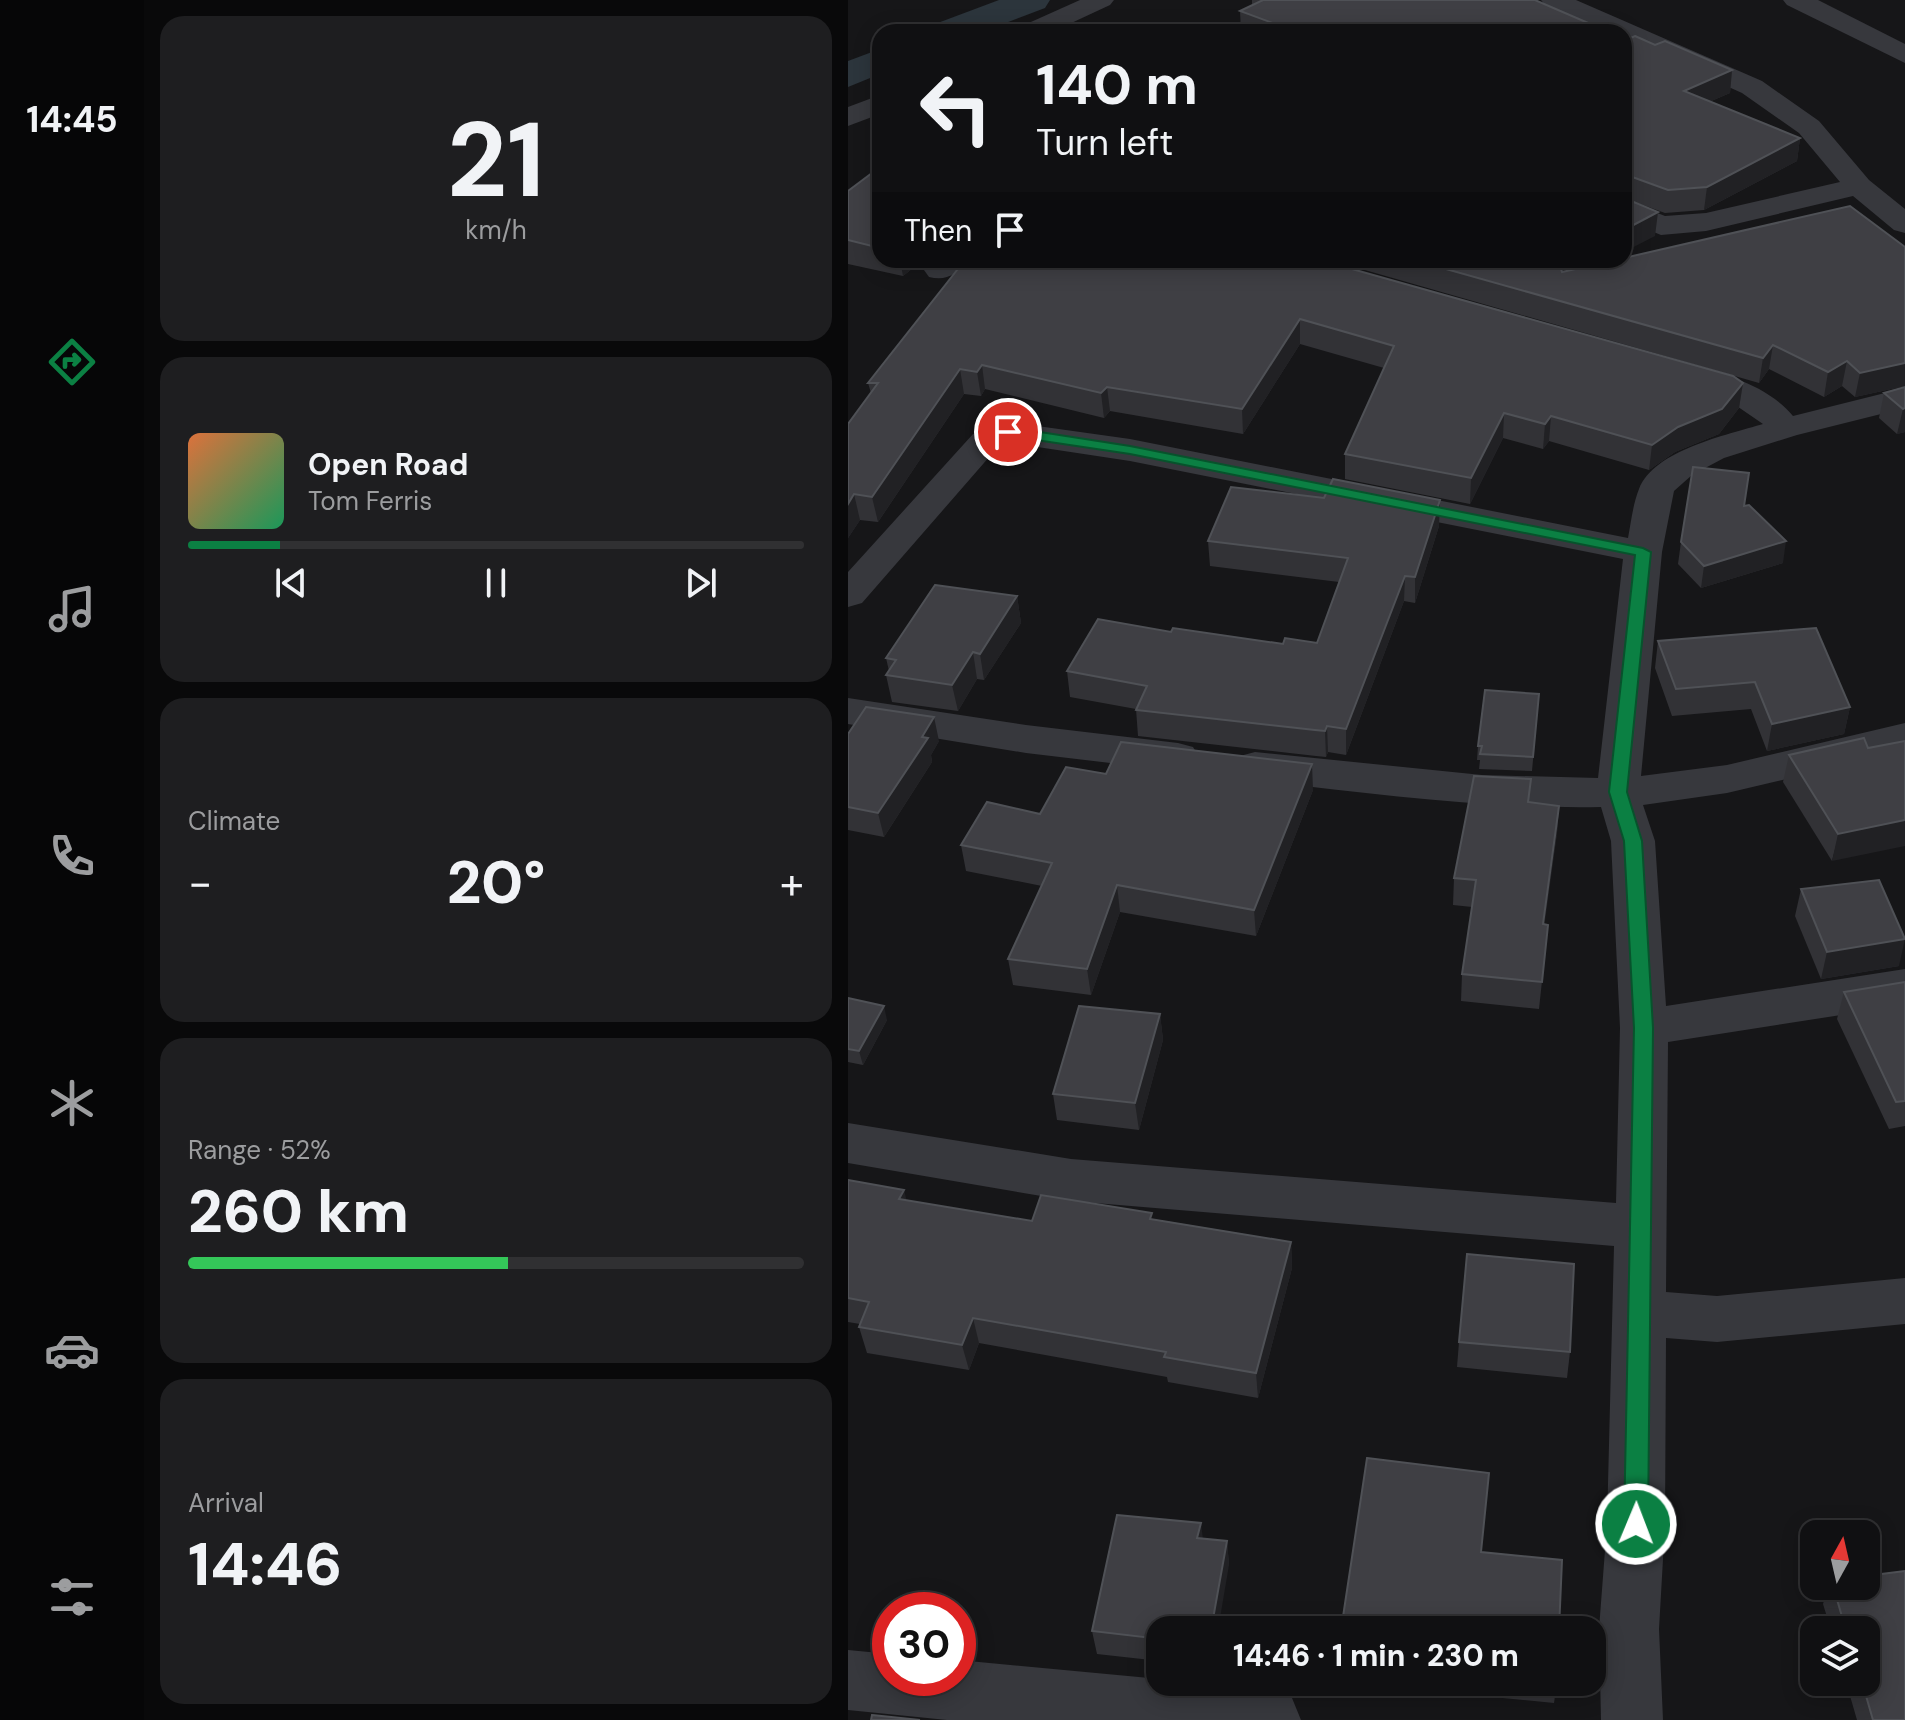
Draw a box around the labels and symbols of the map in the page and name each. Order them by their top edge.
pin [974,398,1042,466]
position arrow [1594,1482,1678,1566]
north arrow [1800,1520,1880,1600]
speed limit sign: 30 [872,1592,976,1696]

